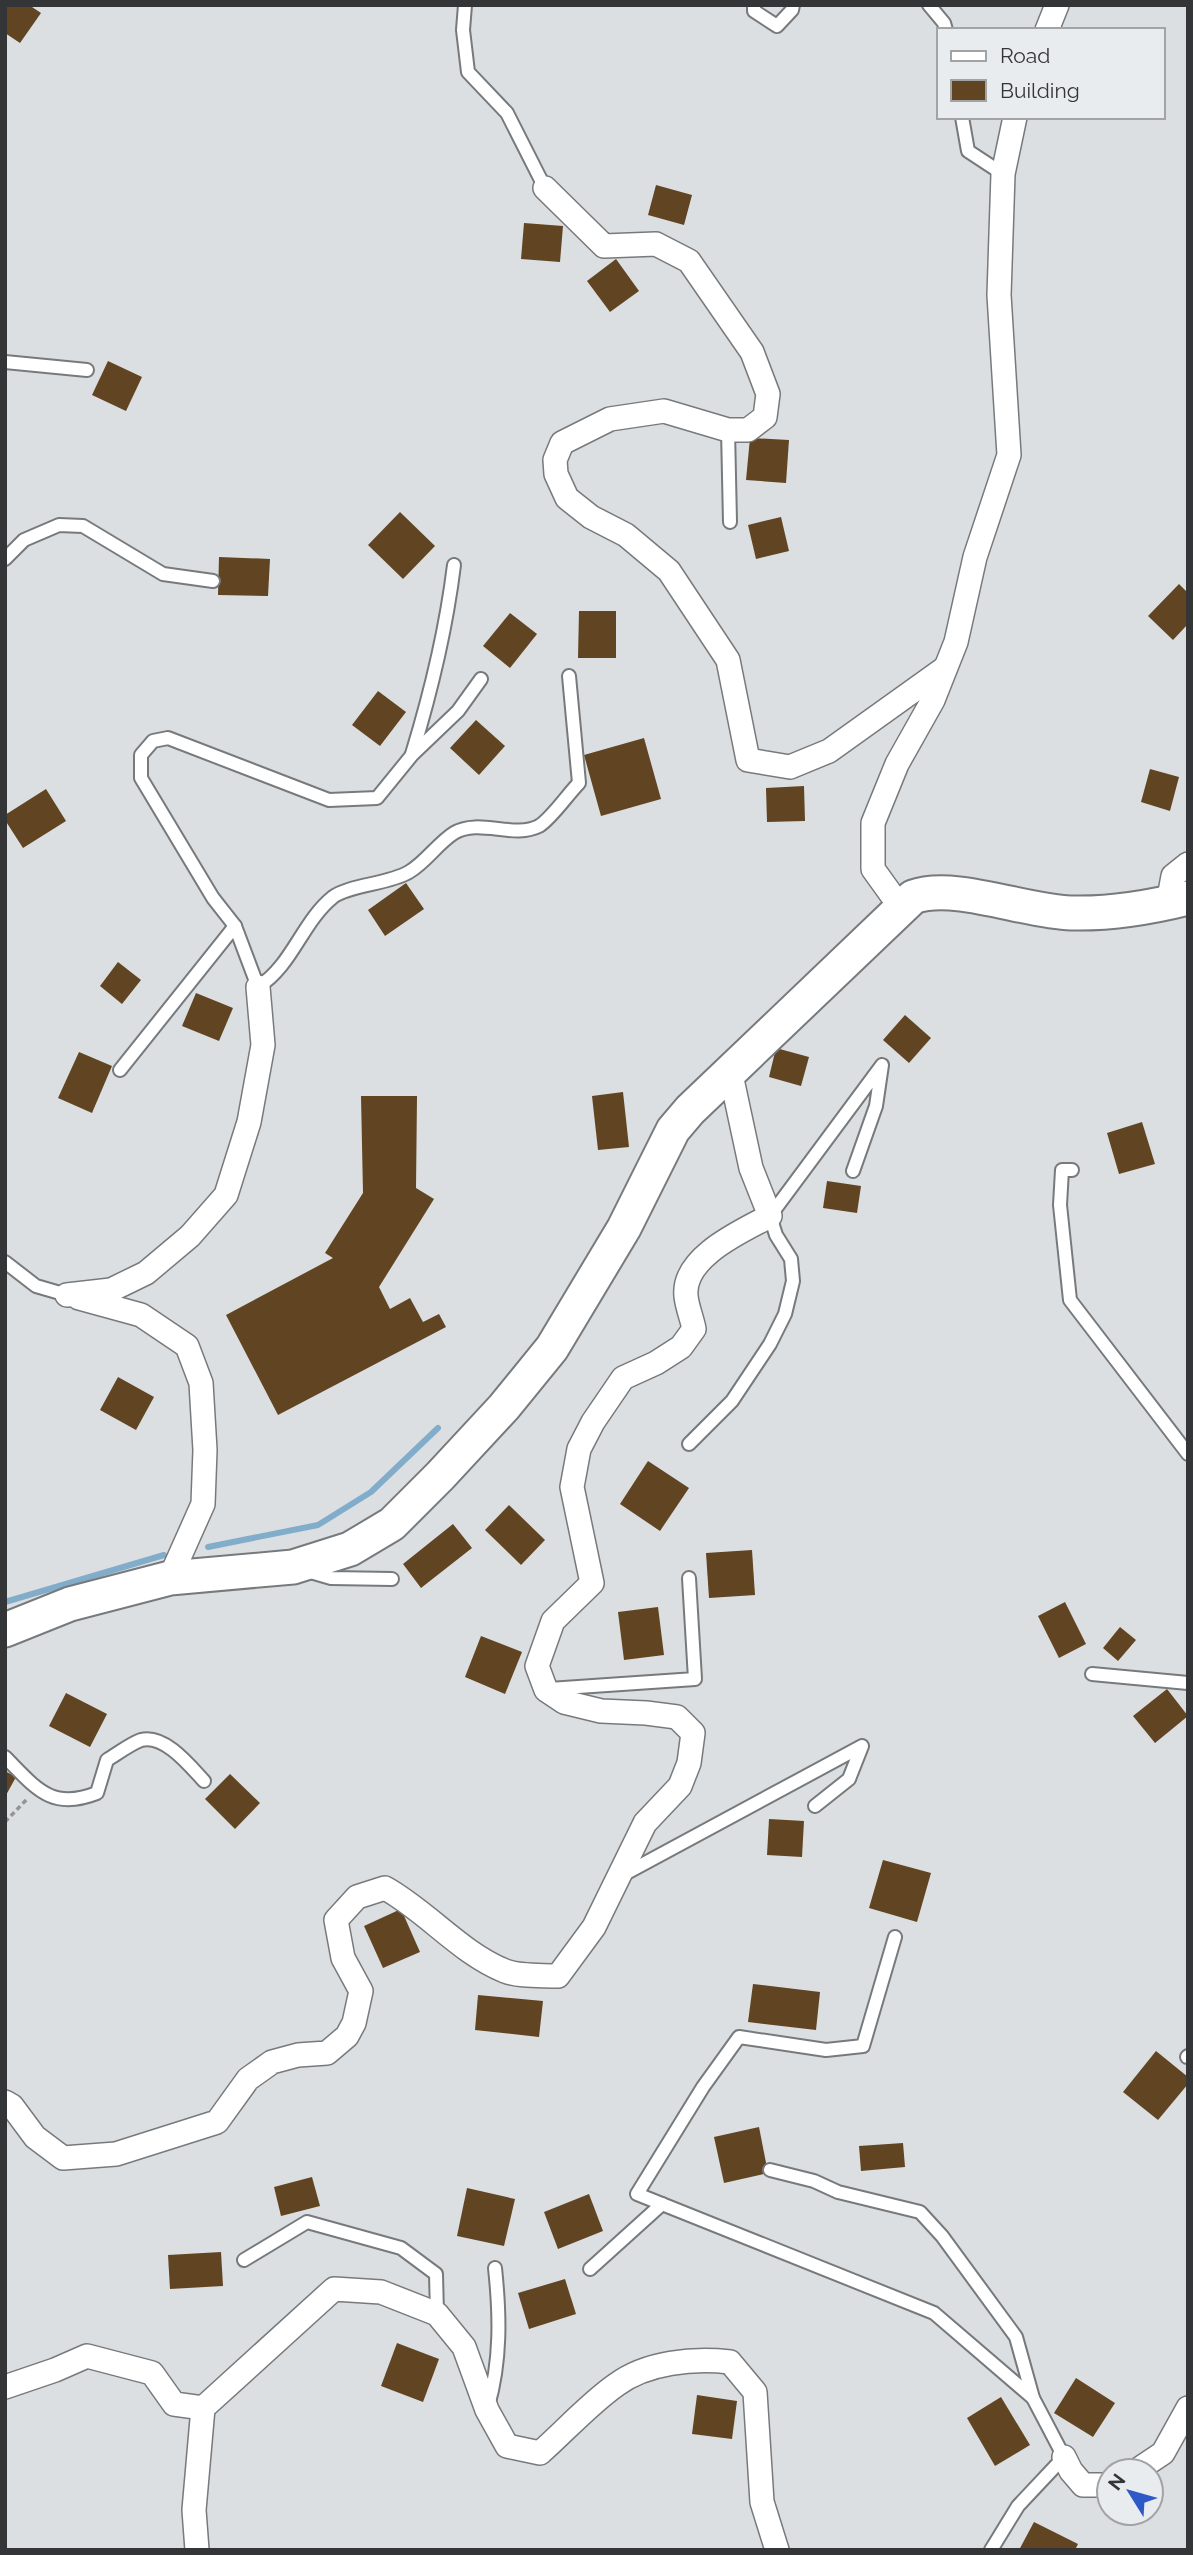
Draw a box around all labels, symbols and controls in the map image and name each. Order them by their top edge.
legend [937,28,1165,119]
text: Road [1000,43,1050,68]
text: Building [1000,78,1080,103]
north arrow [1095,2457,1165,2527]
text: N [1103,2469,1130,2494]

